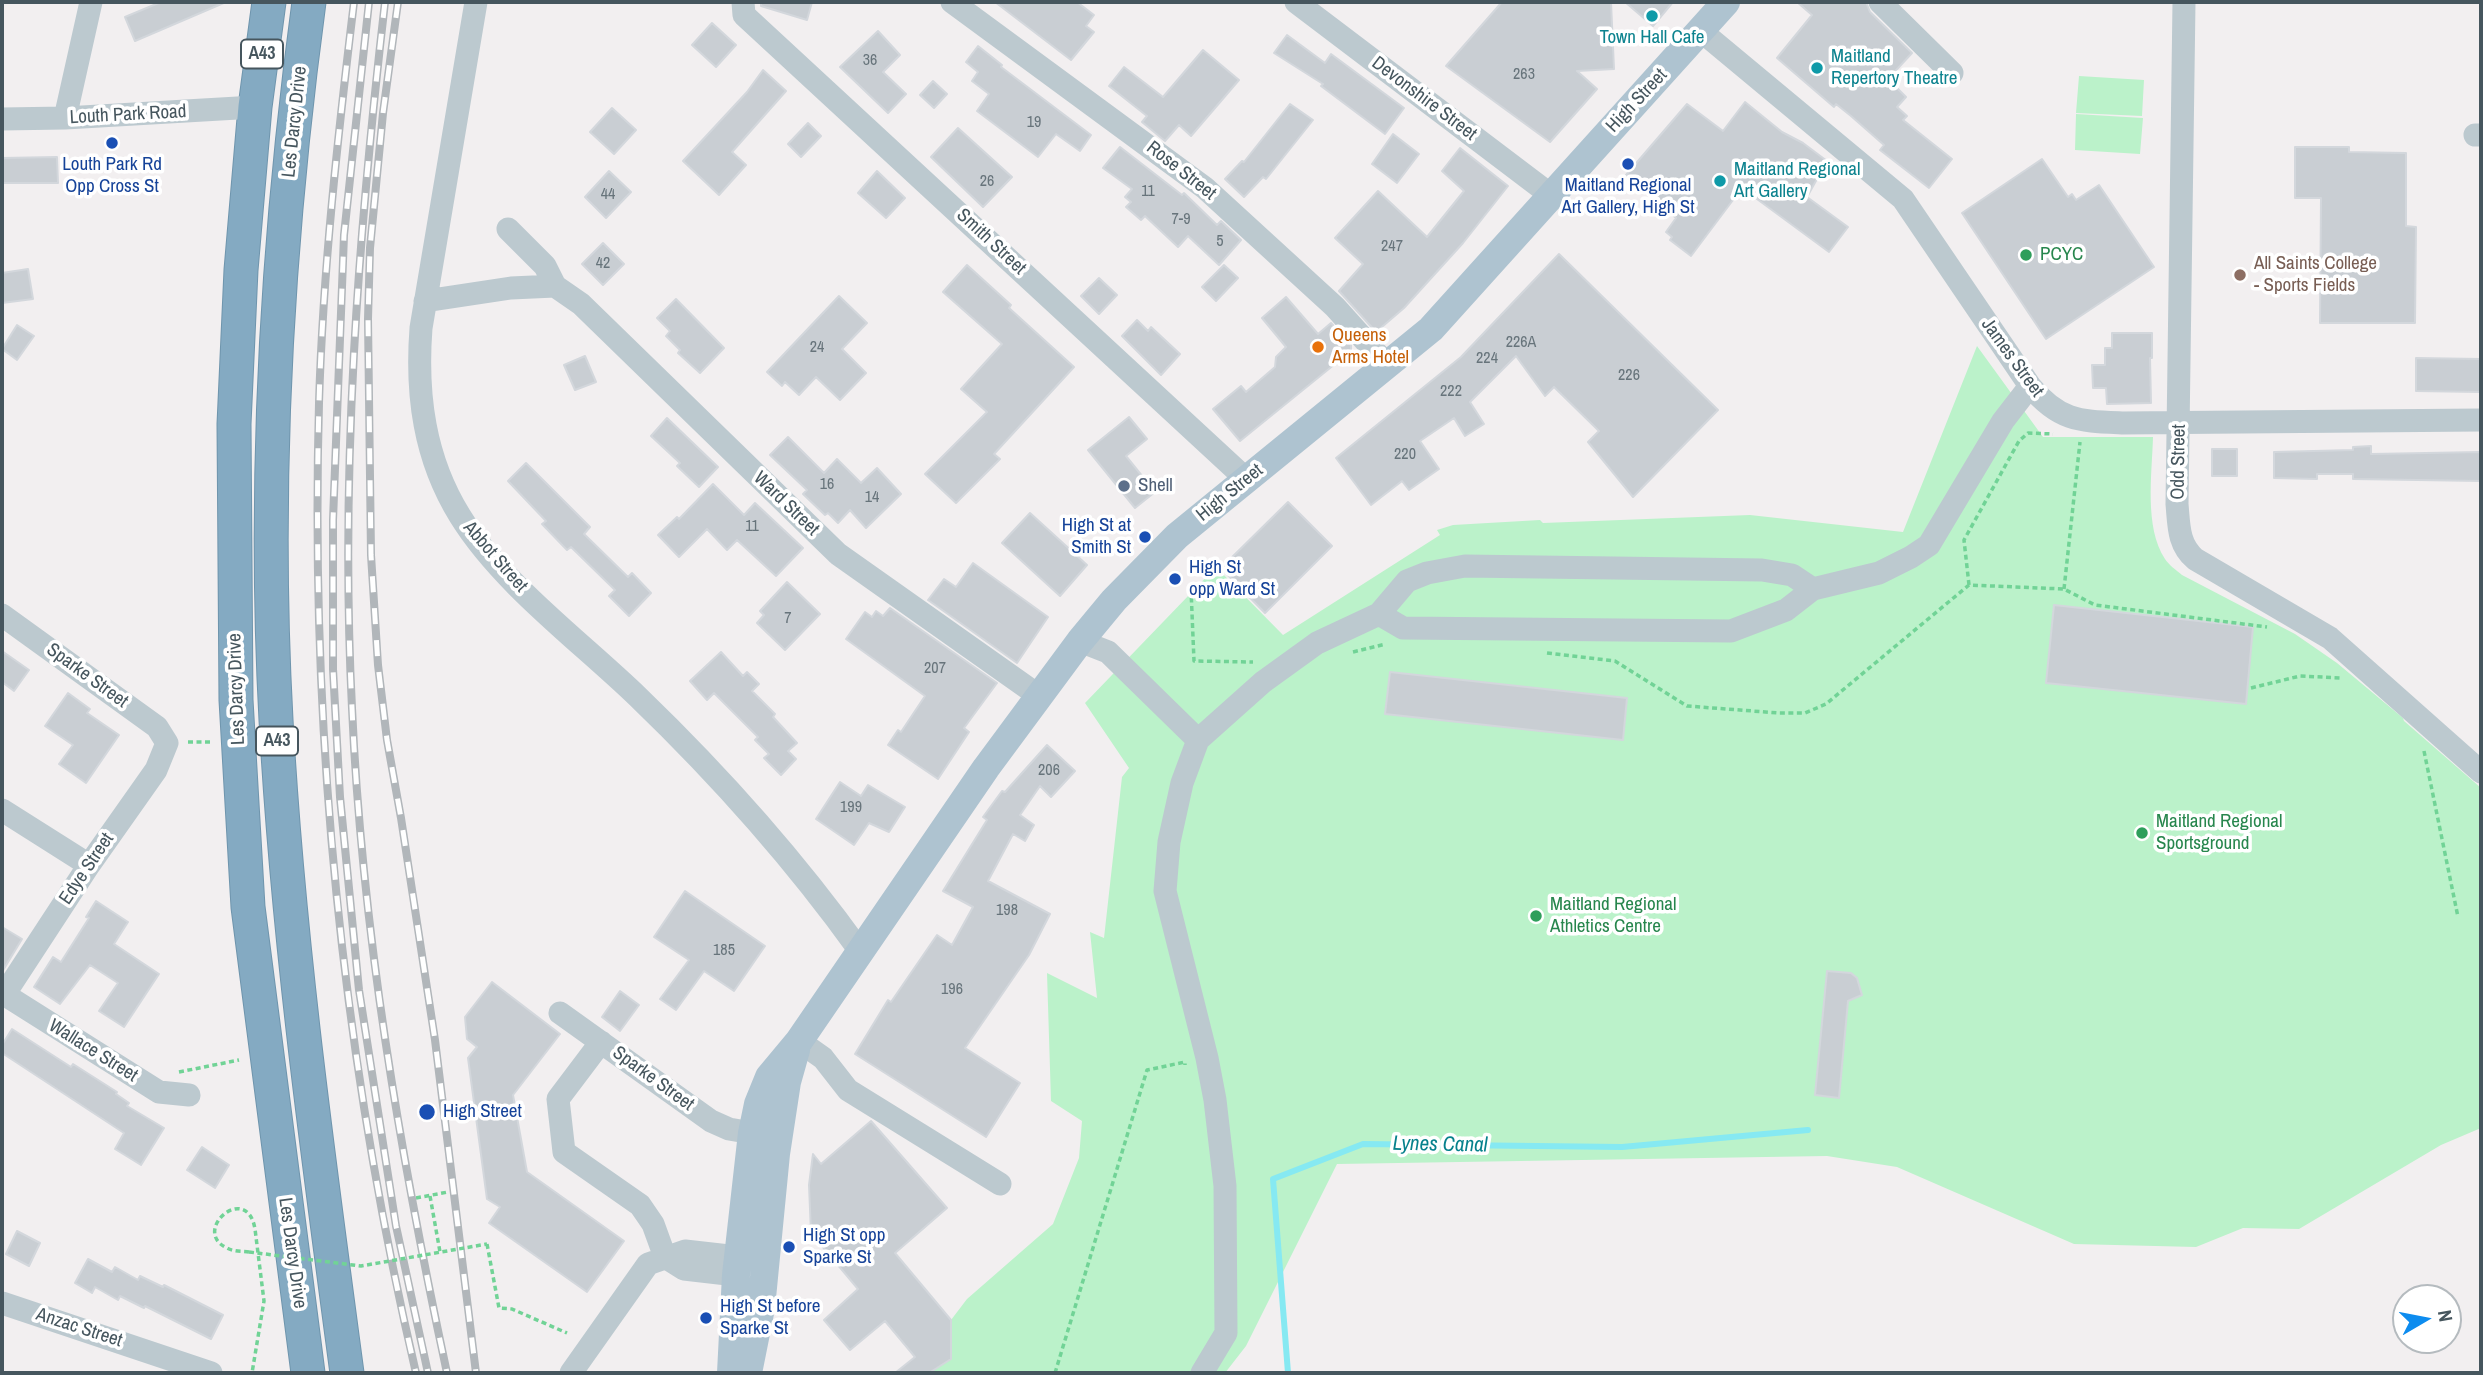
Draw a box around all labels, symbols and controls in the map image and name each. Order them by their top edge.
marker: Town Hall Cafe [1644,8,1660,24]
place label: Town Hall Cafe [1600,27,1704,49]
road number: A43 [241,40,283,68]
place label: Maitland Repertory Theatre [1831,46,1957,90]
house number: 36 [863,51,877,71]
street label: Devonshire Street [1367,52,1481,146]
marker: Maitland Repertory Theatre [1809,60,1825,76]
street label: High Street [1602,64,1672,138]
street label: Les Darcy Drive [278,65,312,179]
house number: 263 [1513,65,1535,85]
street label: Louth Park Road [69,101,187,129]
house number: 19 [1027,113,1041,133]
marker: Louth Park Rd Opp Cross St [104,135,120,151]
street label: Rose Street [1142,137,1220,205]
place label: Louth Park Rd Opp Cross St [62,154,162,198]
marker: Maitland Regional Art Gallery, High St [1620,156,1636,172]
place label: Maitland Regional Art Gallery [1734,159,1860,203]
house number: 26 [980,172,994,192]
marker: Maitland Regional Art Gallery [1712,173,1728,189]
place label: Maitland Regional Art Gallery, High St [1561,175,1695,219]
house number: 11 [1141,182,1155,202]
house number: 44 [601,185,615,205]
street label: Smith Street [952,204,1030,280]
house number: 7-9 [1172,210,1190,230]
house number: 5 [1216,232,1224,252]
house number: 247 [1381,237,1403,257]
place label: PCYC [2040,244,2083,266]
marker: PCYC [2018,247,2034,263]
place label: All Saints College - Sports Fields [2254,253,2377,297]
house number: 42 [596,254,610,274]
marker: All Saints College - Sports Fields [2232,267,2248,283]
street label: James Street [1976,314,2048,402]
place label: Queens Arms Hotel [1332,325,1409,369]
house number: 226A [1506,333,1536,353]
house number: 24 [810,338,824,358]
marker: Queens Arms Hotel [1310,339,1326,355]
house number: 224 [1476,349,1498,369]
house number: 226 [1618,366,1640,386]
house number: 222 [1440,382,1462,402]
street label: Odd Street [2167,424,2191,500]
house number: 220 [1394,445,1416,465]
street label: High Street [1192,459,1268,527]
street label: Ward Street [748,467,824,541]
house number: 16 [820,475,834,495]
place label: Shell [1138,475,1173,497]
marker: Shell [1116,478,1132,494]
house number: 14 [865,488,879,508]
place label: High St at Smith St [1062,515,1131,559]
street label: Abbot Street [458,517,532,597]
house number: 11 [745,517,759,537]
marker: High St at Smith St [1137,529,1153,545]
place label: High St opp Ward St [1189,557,1275,601]
marker: High St opp Ward St [1167,571,1183,587]
house number: 7 [784,609,792,629]
street label: Les Darcy Drive [224,633,250,745]
street label: Sparke Street [42,639,132,713]
house number: 207 [924,659,946,679]
road number: A43 [256,726,298,756]
house number: 206 [1038,761,1060,781]
house number: 199 [840,798,862,818]
place label: Maitland Regional Sportsground [2156,811,2282,855]
marker: Maitland Regional Sportsground [2134,825,2150,841]
street label: Edye Street [55,829,119,909]
place label: Maitland Regional Athletics Centre [1550,894,1676,938]
house number: 198 [996,901,1018,921]
marker: Maitland Regional Athletics Centre [1528,908,1544,924]
house number: 185 [713,941,735,961]
house number: 196 [941,980,963,1000]
street label: Wallace Street [44,1015,142,1087]
street label: Sparke Street [608,1042,698,1116]
place label: High Street [443,1101,522,1123]
marker: High Street [417,1102,437,1122]
water label: Lynes Canal [1392,1132,1488,1158]
street label: Les Darcy Drive [273,1196,311,1310]
place label: High St opp Sparke St [803,1225,885,1269]
marker: High St opp Sparke St [781,1239,797,1255]
north arrow [2392,1284,2462,1354]
place label: High St before Sparke St [720,1296,820,1340]
street label: Anzac Street [33,1303,125,1353]
text: N [2432,1308,2459,1323]
marker: High St before Sparke St [698,1310,714,1326]

